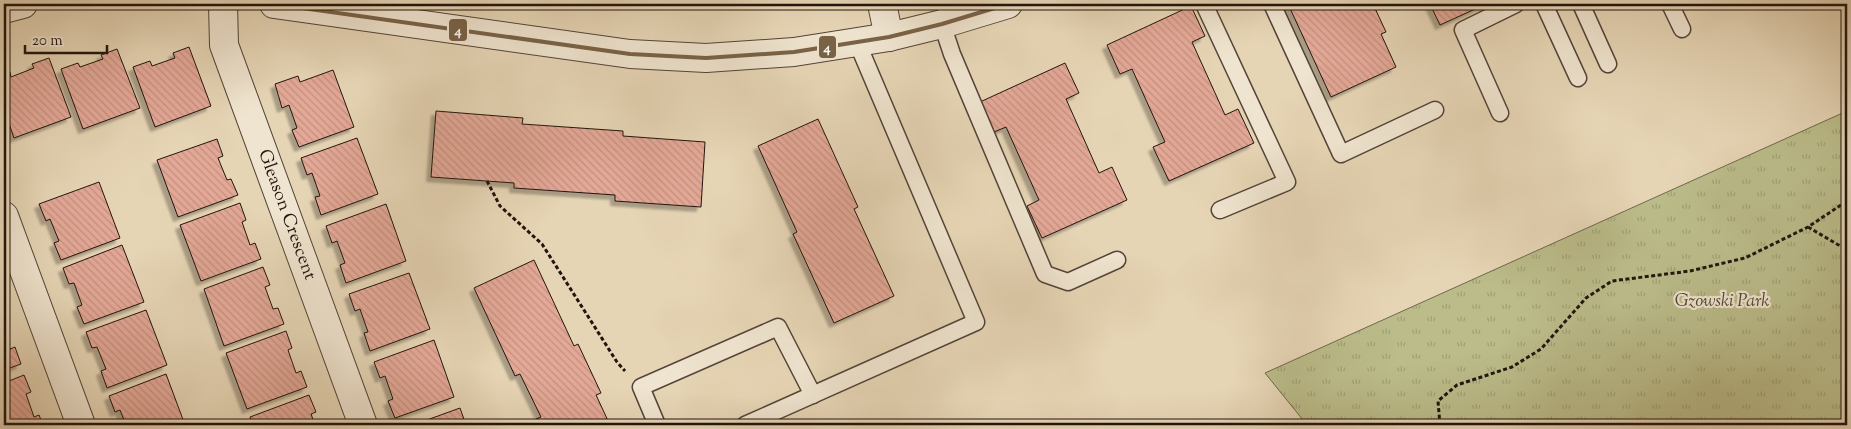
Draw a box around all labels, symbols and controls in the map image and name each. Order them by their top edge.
line badge: 4 [448,18,468,42]
scale bar [25,22,108,54]
text: 4 [453,22,462,42]
text: 20 m [32,31,63,52]
line badge: 4 [818,35,837,59]
text: 4 [822,39,831,59]
street label: Gleason Crescent [250,146,322,284]
park label: Gzowski Park [1675,289,1769,315]

